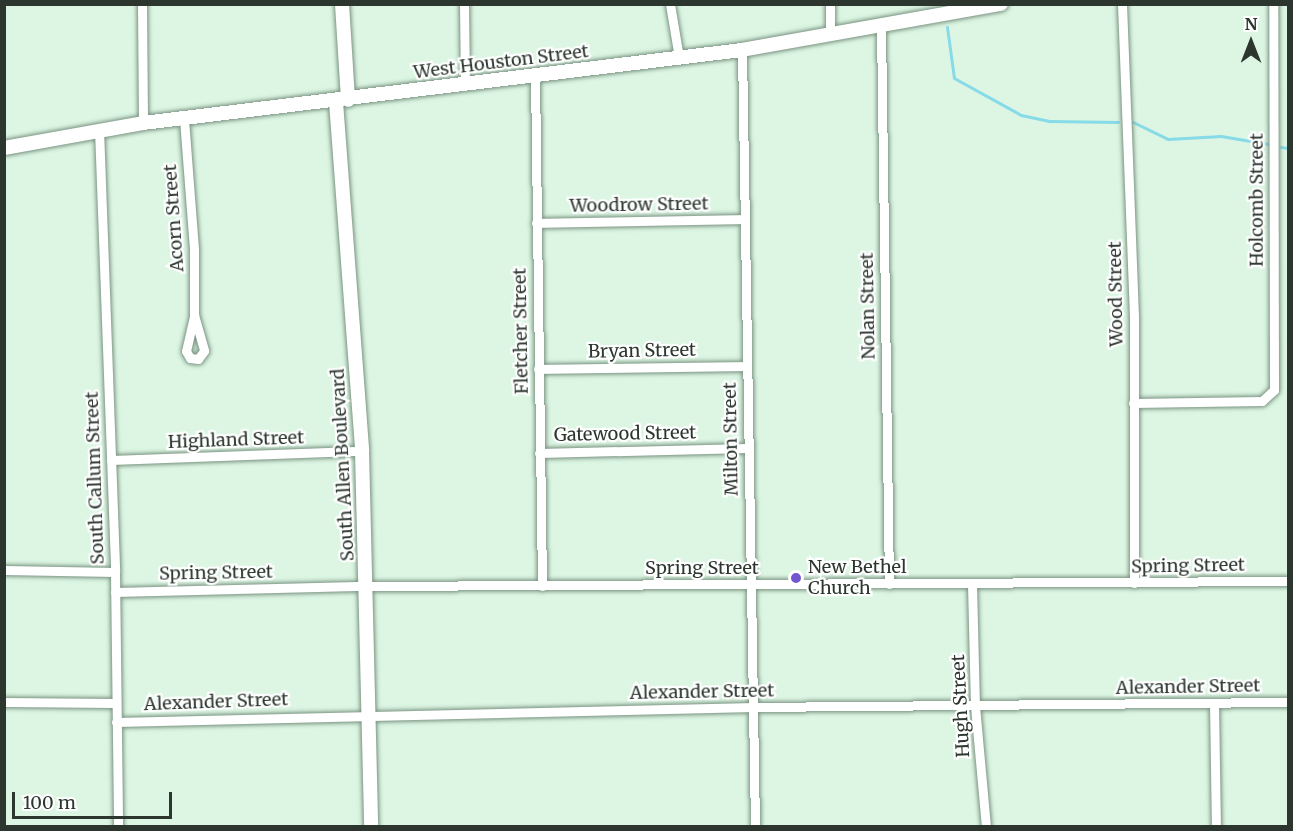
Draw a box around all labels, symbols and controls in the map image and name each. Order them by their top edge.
north arrow [1221,12,1281,72]
text: N [1245,14,1257,34]
street label: West Houston Street [412,41,590,83]
street label: Holcomb Street [1246,133,1268,267]
street label: Acorn Street [159,164,189,272]
street label: Woodrow Street [569,193,709,217]
street label: Wood Street [1104,241,1128,347]
street label: Nolan Street [856,252,880,360]
street label: Fletcher Street [509,268,533,394]
street label: Bryan Street [588,339,696,363]
street label: South Allen Boulevard [327,368,359,562]
street label: Milton Street [719,382,743,496]
street label: South Callum Street [81,391,109,565]
street label: Gatewood Street [554,422,696,446]
street label: Highland Street [168,427,304,453]
street label: Spring Street [1131,554,1245,578]
street label: Spring Street [645,557,759,579]
place label: New Bethel Church [808,557,906,600]
street label: Spring Street [159,561,273,585]
marker: New Bethel Church [789,571,803,585]
street label: Hugh Street [948,654,974,758]
street label: Alexander Street [1116,675,1260,699]
street label: Alexander Street [630,680,774,704]
street label: Alexander Street [143,689,289,715]
scale bar [15,780,176,818]
text: 100 m [23,791,76,814]

